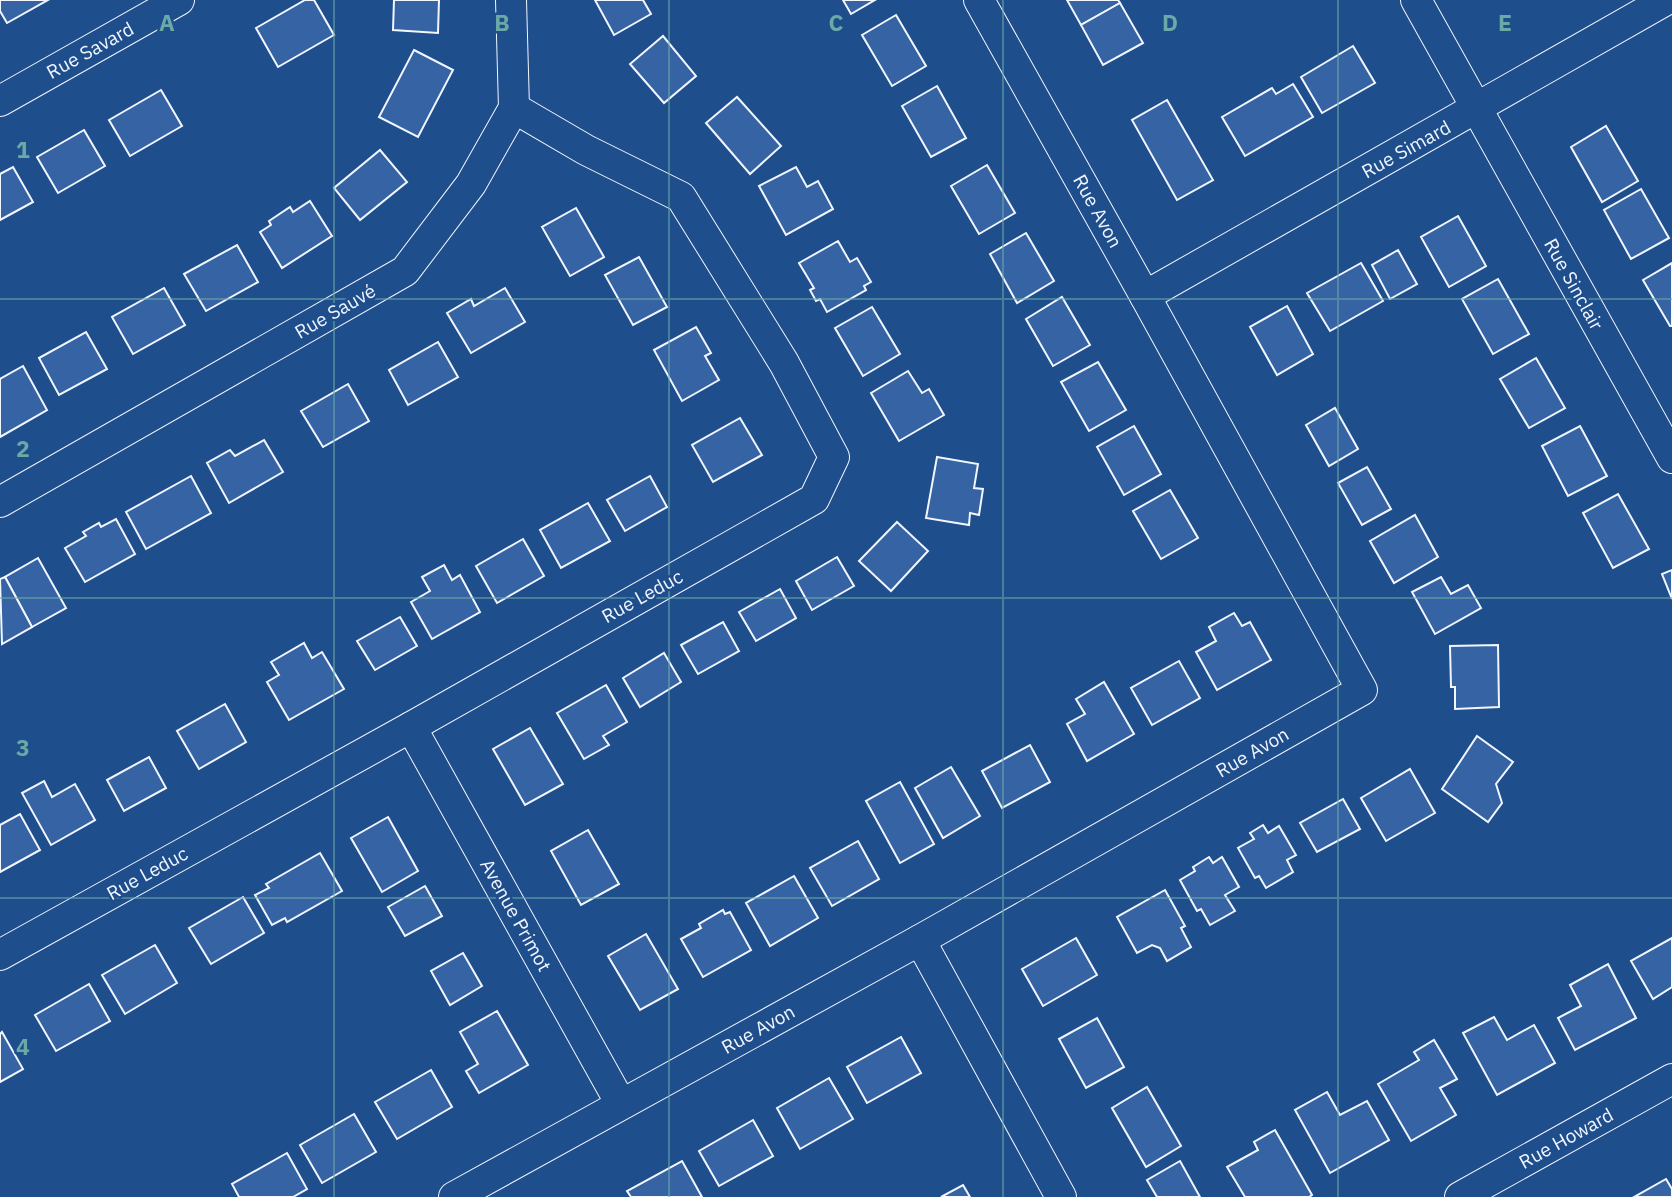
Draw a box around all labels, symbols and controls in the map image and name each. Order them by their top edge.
text: A [159,7,175,37]
text: B [494,7,510,37]
text: C [829,7,844,37]
text: D [1162,7,1178,37]
text: E [1498,7,1512,37]
street label: Rue Savard [42,16,138,84]
street label: Rue Simard [1357,115,1455,183]
text: 1 [16,134,30,164]
street label: Rue Avon [1068,170,1128,252]
street label: Rue Sinclair [1539,234,1609,334]
street label: Rue Sauvé [290,278,380,344]
text: 2 [16,433,30,463]
street label: Rue Leduc [597,564,687,628]
street label: Rue Avon [1211,722,1293,782]
text: 3 [16,732,30,762]
street label: Rue Leduc [102,841,192,905]
street label: Avenue Primot [475,855,557,975]
street label: Rue Avon [717,999,799,1059]
text: 4 [16,1031,30,1061]
street label: Rue Howard [1515,1102,1617,1174]

